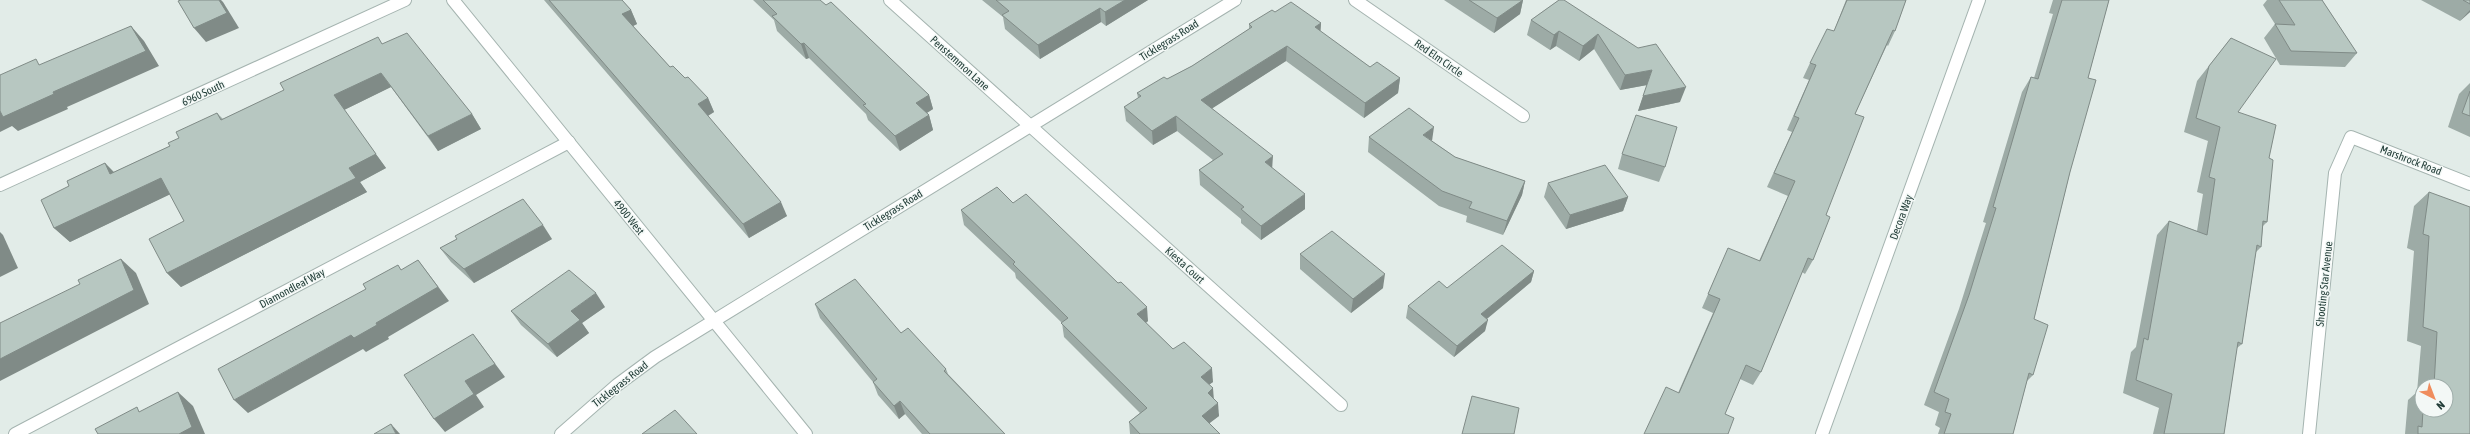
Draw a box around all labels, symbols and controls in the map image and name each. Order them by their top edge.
street label: Ticklegrass Road [1137,17,1201,63]
street label: Penstemmon Lane [928,33,992,93]
street label: Red Elm Circle [1412,37,1466,79]
street label: 6960 South [180,78,226,108]
street label: Marshrock Road [2379,143,2443,177]
street label: Ticklegrass Road [861,187,925,233]
street label: Decora Way [1887,192,1915,241]
street label: 4900 West [611,197,647,237]
street label: Shooting Star Avenue [2314,241,2334,327]
street label: Kiesta Court [1163,244,1207,286]
street label: Diamondleaf Way [257,266,327,310]
street label: Ticklegrass Road [590,359,650,409]
north arrow [2414,378,2454,418]
text: N [2434,399,2447,412]

